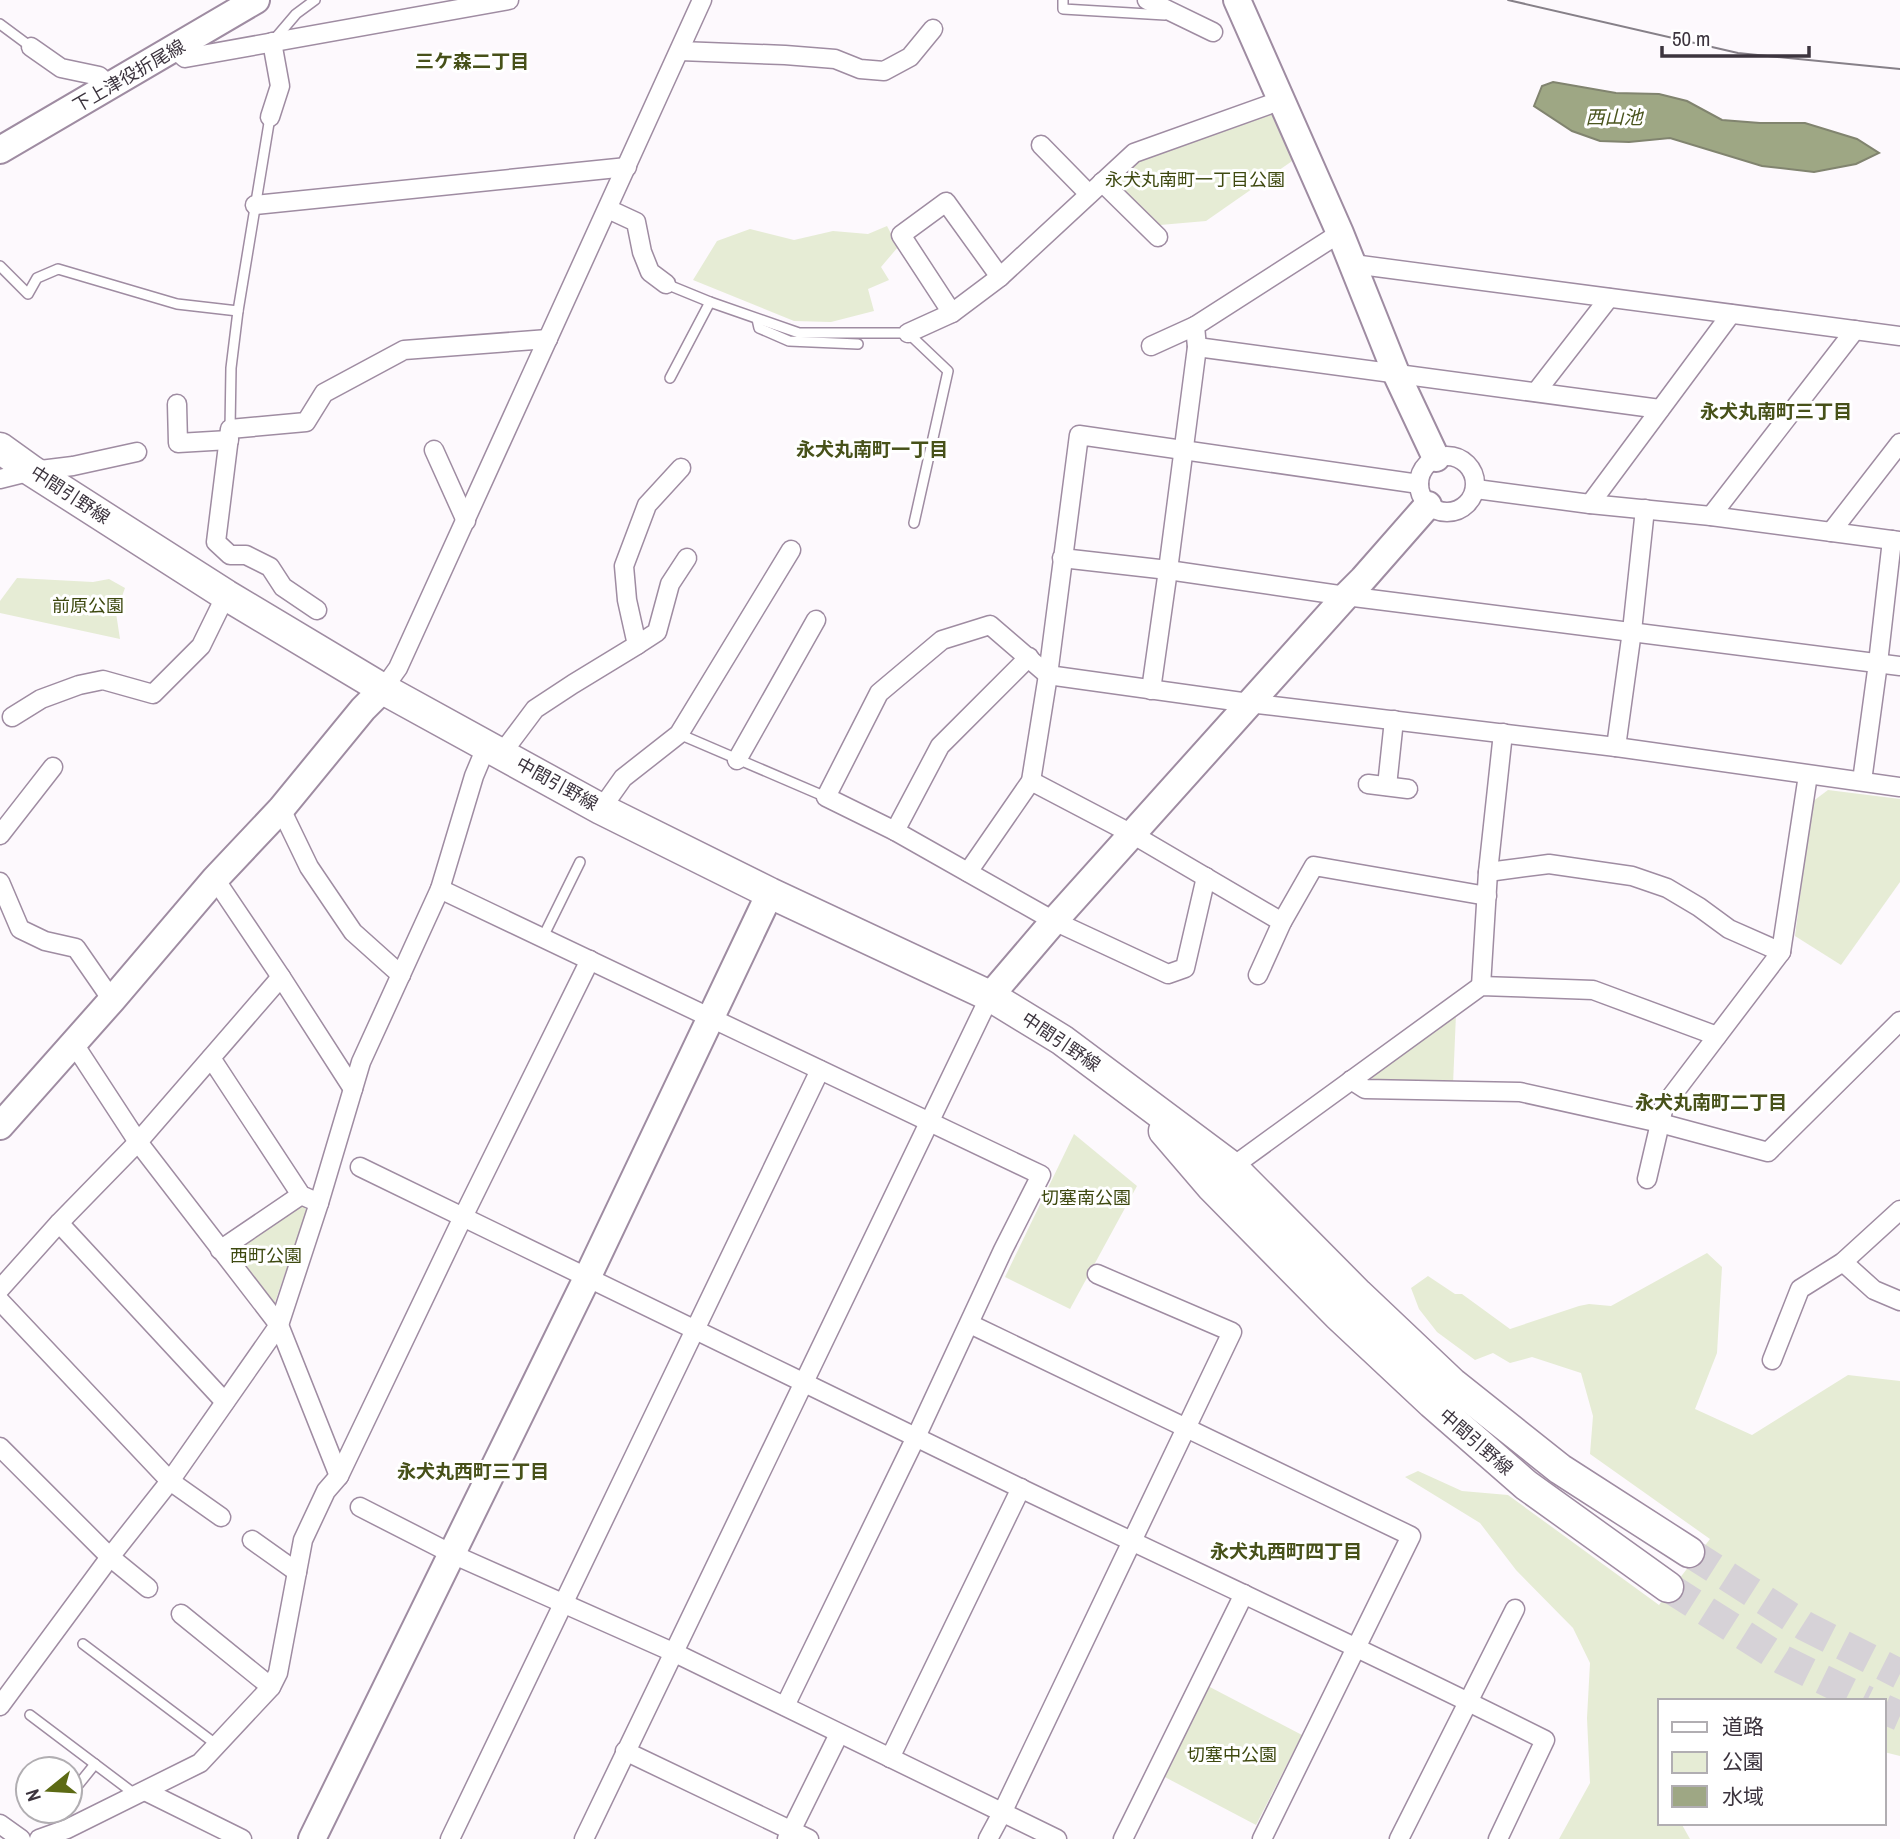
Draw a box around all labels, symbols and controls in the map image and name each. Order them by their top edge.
scale bar [1662,14,1809,58]
text: 50 m [1672,24,1710,53]
street label: 下上津役折尾線 [68,33,190,118]
district label: 三ケ森二丁目 [415,48,529,74]
water label: 西山池 [1585,104,1644,130]
park label: 永犬丸南町一丁目公園 [1105,167,1285,192]
district label: 永犬丸南町三丁目 [1700,398,1852,424]
district label: 永犬丸南町一丁目 [796,436,948,462]
street label: 中間引野線 [26,460,115,530]
park label: 前原公園 [52,593,124,618]
street label: 中間引野線 [512,751,603,816]
street label: 中間引野線 [1017,1006,1106,1077]
district label: 永犬丸南町二丁目 [1635,1089,1787,1115]
park label: 切塞南公園 [1041,1185,1131,1210]
park label: 西町公園 [230,1243,302,1268]
street label: 中間引野線 [1434,1403,1518,1481]
district label: 永犬丸西町三丁目 [397,1458,549,1484]
district label: 永犬丸西町四丁目 [1210,1538,1362,1564]
legend [1658,1699,1886,1825]
text: 道路 [1722,1712,1764,1741]
park label: 切塞中公園 [1187,1742,1277,1767]
text: 公園 [1722,1747,1764,1776]
north arrow [14,1755,84,1825]
text: 水域 [1722,1782,1764,1811]
text: N [19,1786,47,1805]

